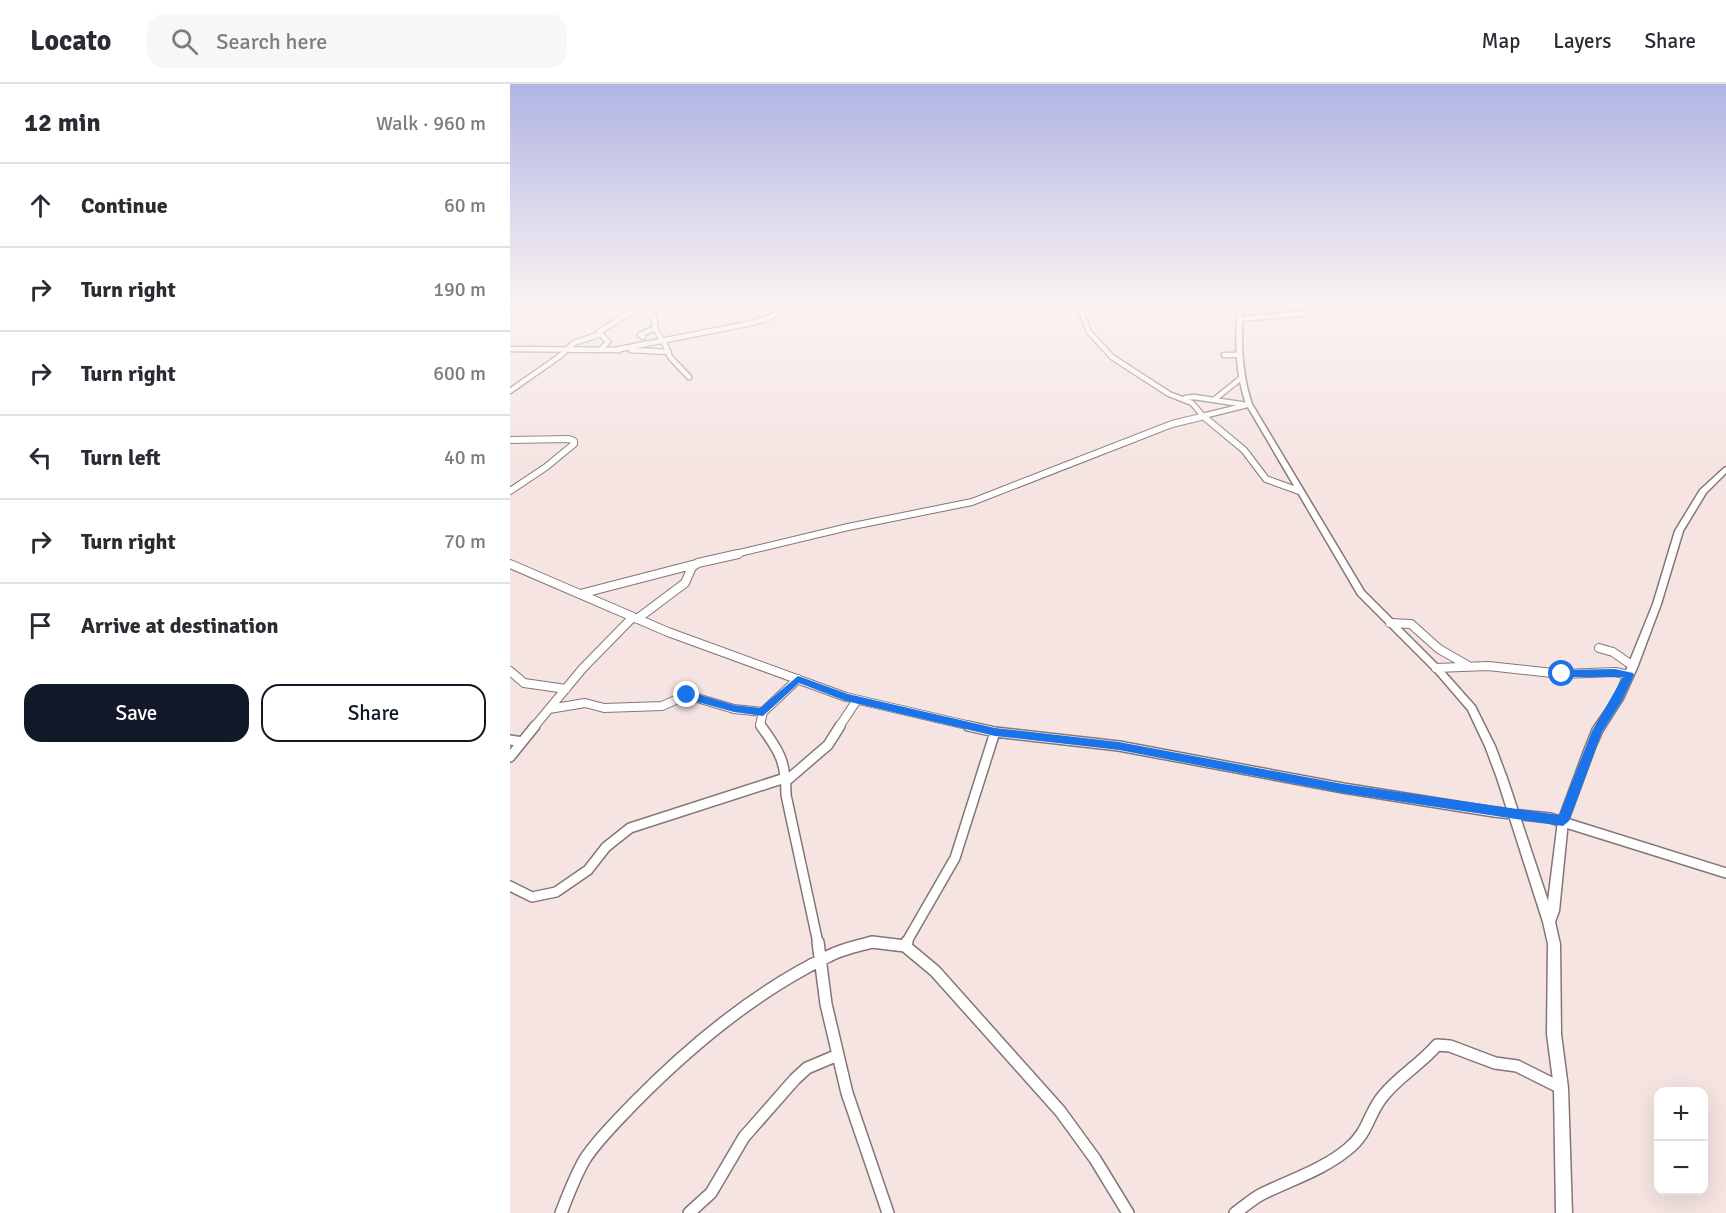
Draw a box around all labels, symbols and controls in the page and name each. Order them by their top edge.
search box [147,14,567,68]
text: Locato [30,24,111,58]
icon: search [168,25,201,58]
text: Search here [216,28,327,55]
text: Map [1482,28,1520,54]
text: Layers [1553,28,1611,54]
text: Share [1644,28,1696,54]
text: 12 min [24,107,101,139]
text: Walk · 960 m [376,111,486,136]
icon: ahead [24,189,57,222]
text: Continue [81,192,168,219]
text: 60 m [444,193,486,218]
icon: right [24,273,57,306]
text: Turn right [81,276,176,303]
text: 190 m [433,277,486,302]
icon: right [24,357,57,390]
text: Turn right [81,360,176,387]
text: 600 m [433,361,486,386]
icon: left [24,441,57,474]
text: Turn left [81,444,161,471]
text: 40 m [444,445,486,470]
icon: right [24,525,57,558]
text: Turn right [81,528,176,555]
text: 70 m [444,529,486,554]
icon: arrive [24,609,57,642]
text: Arrive at destination [81,612,278,639]
route start [1548,660,1574,686]
route end [673,681,699,707]
button: Save [24,684,249,742]
button: Share [261,684,486,742]
map controls [1654,1087,1708,1195]
button: + [1654,1087,1708,1141]
button: − [1654,1141,1708,1195]

